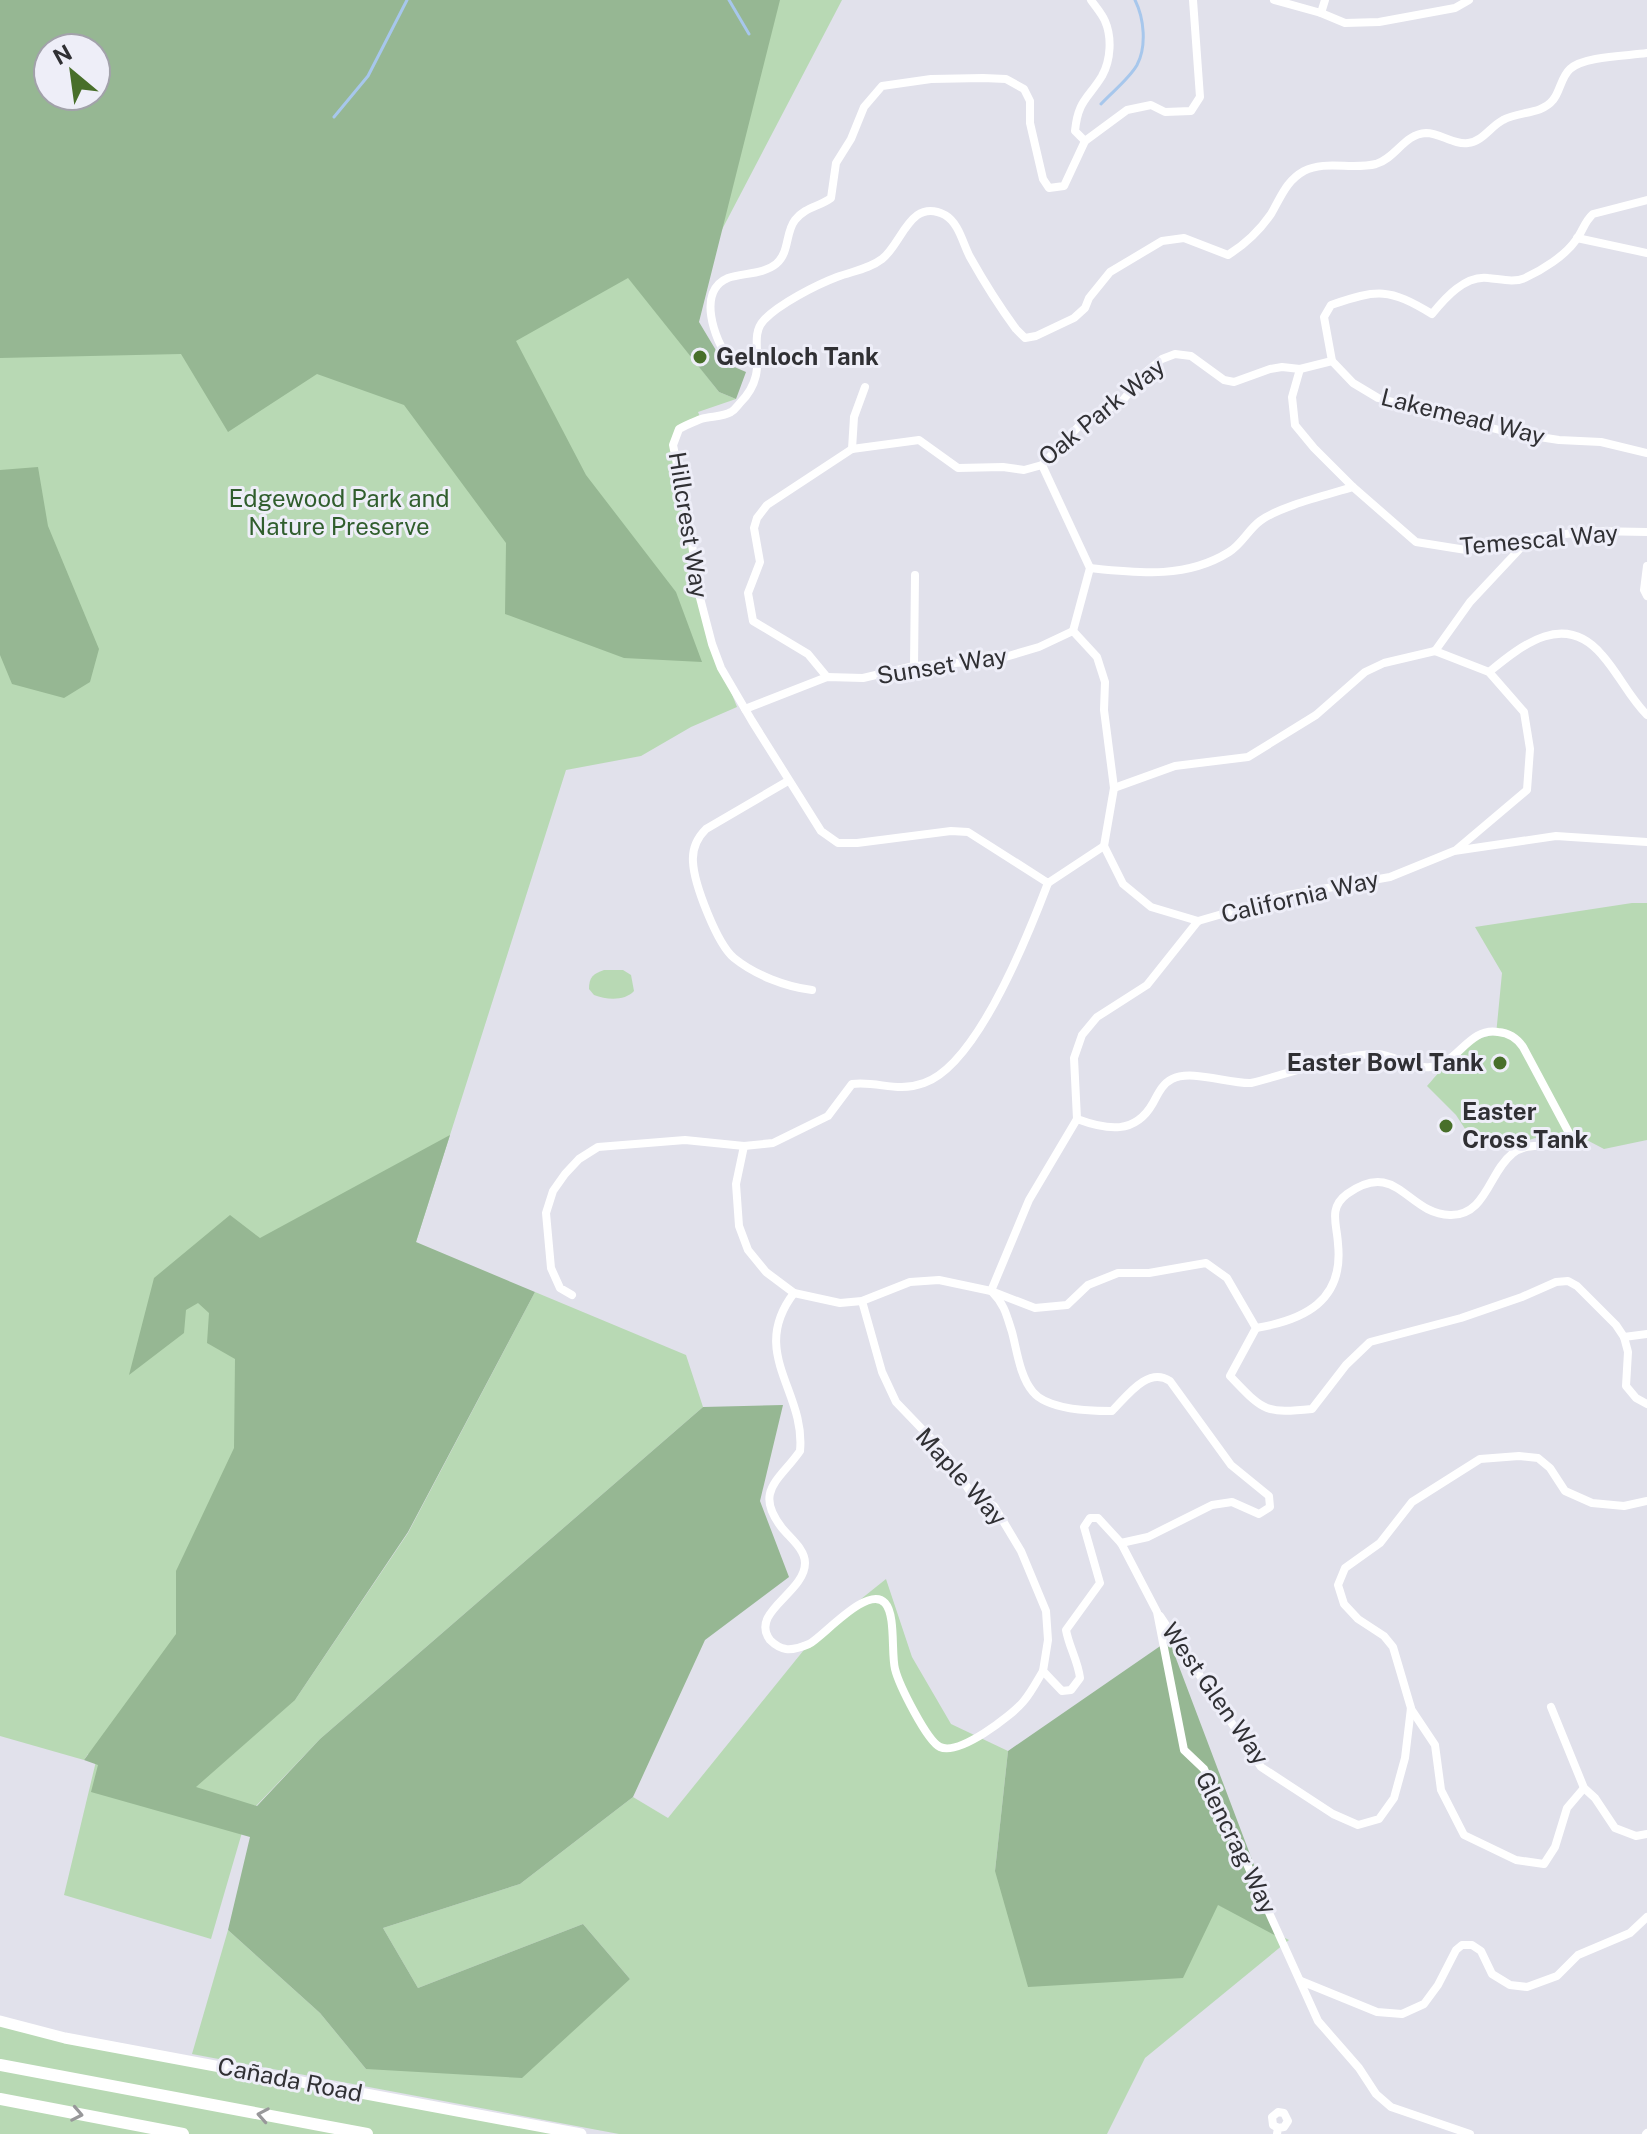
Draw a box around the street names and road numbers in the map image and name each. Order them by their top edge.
street label: Oak Park Way [1033,352,1170,471]
street label: Lakemead Way [1378,382,1548,450]
street label: Hillcrest Way [664,450,714,600]
street label: Temescal Way [1459,518,1619,560]
street label: Sunset Way [875,641,1009,689]
street label: California Way [1218,864,1381,928]
street label: Maple Way [911,1422,1013,1531]
street label: West Glen Way [1156,1617,1275,1770]
street label: Glencrag Way [1190,1767,1283,1918]
street label: Cañada Road [215,2051,365,2107]

